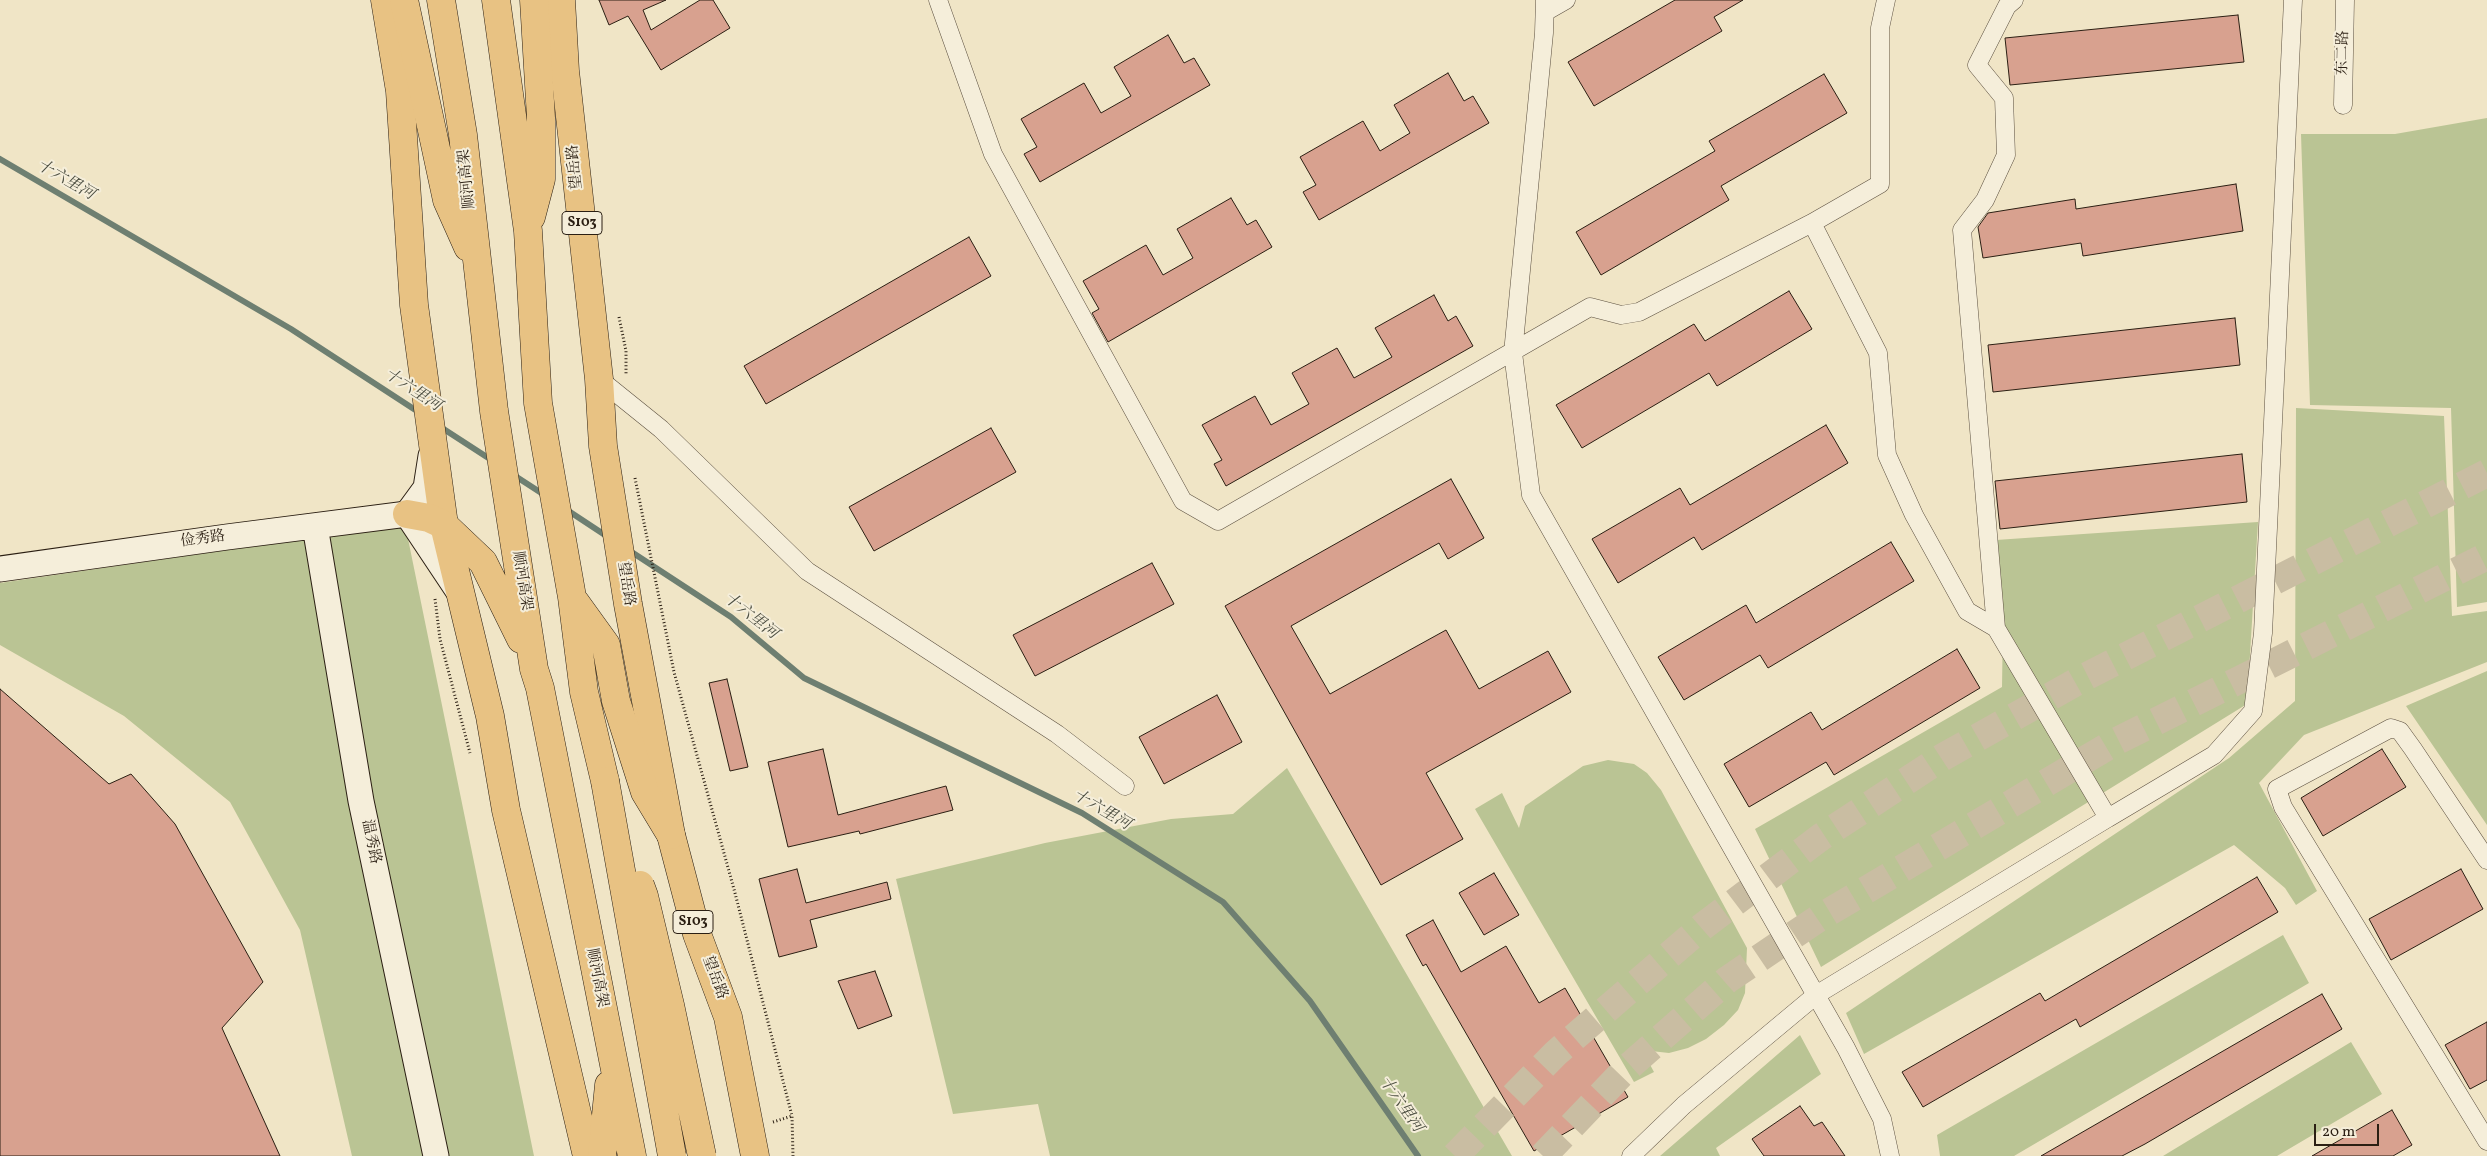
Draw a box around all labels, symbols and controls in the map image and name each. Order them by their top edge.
street label: 东二路 [2335,30,2353,76]
street label: 望岳路 [565,144,587,190]
street label: 顺河高架 [456,148,480,210]
water label: 十六里河 [32,157,98,205]
road number: S103 [562,212,602,234]
water label: 十六里河 [380,366,444,416]
street label: 俭秀路 [179,528,227,552]
street label: 顺河高架 [507,550,535,612]
street label: 望岳路 [613,560,637,608]
water label: 十六里河 [719,590,781,644]
water label: 十六里河 [1068,787,1134,835]
street label: 温秀路 [357,818,383,866]
road number: S103 [673,910,713,934]
street label: 顺河高架 [581,947,611,1009]
street label: 望岳路 [698,954,730,1002]
water label: 十六里河 [1374,1073,1426,1137]
scale bar [2317,1114,2382,1146]
text: 20 m [2322,1122,2355,1143]

